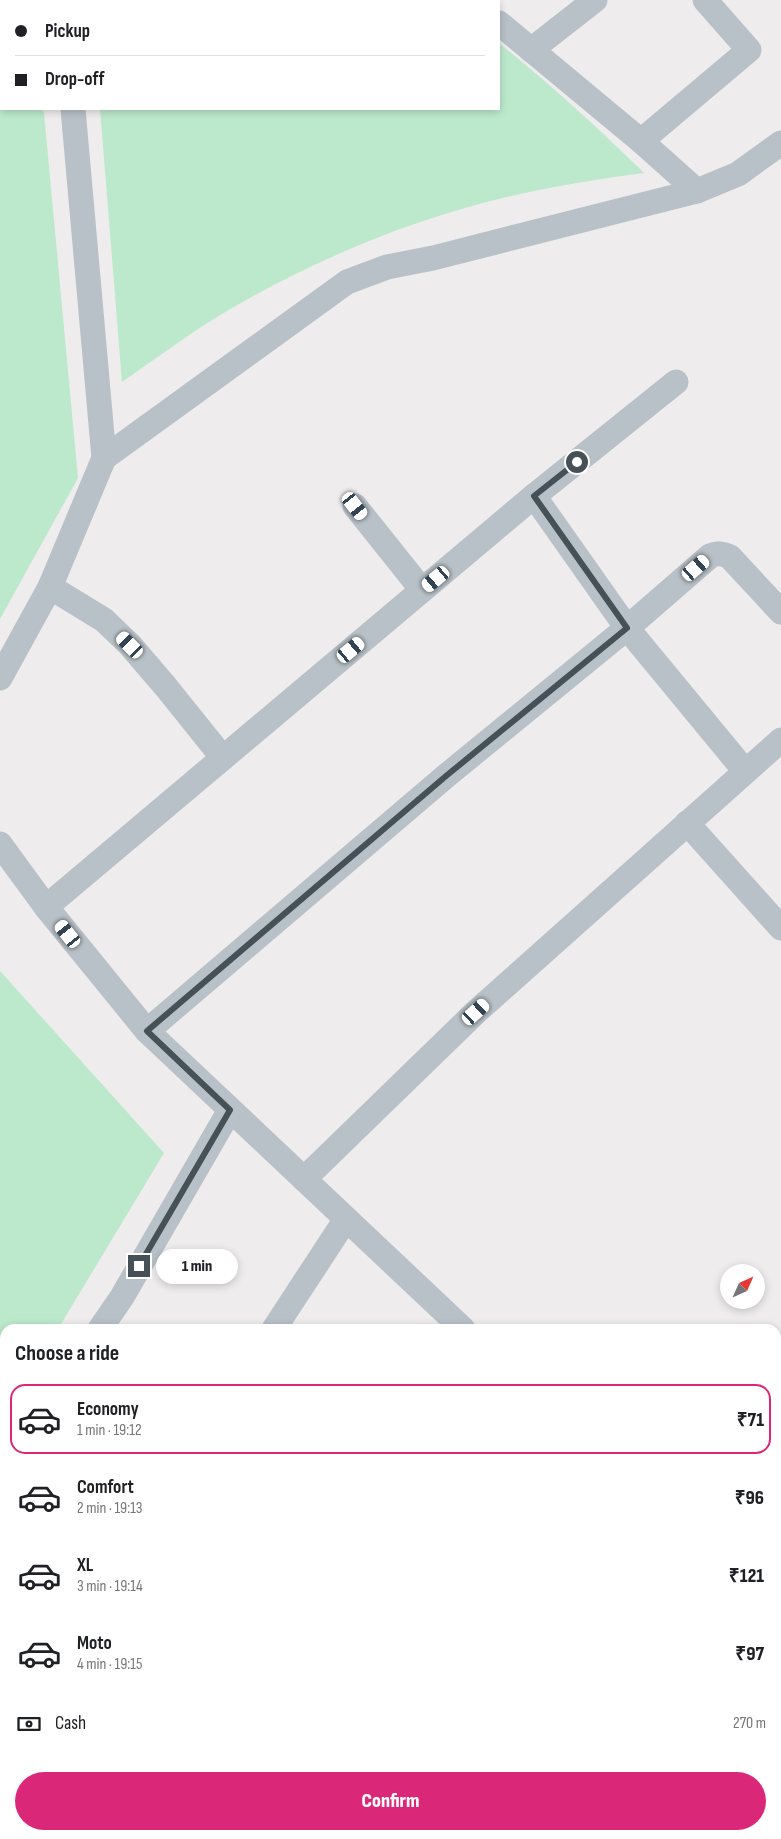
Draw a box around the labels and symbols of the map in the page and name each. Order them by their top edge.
route start [566,451,588,473]
car [339,490,370,522]
car [679,552,712,584]
car [419,564,452,594]
car [114,629,145,661]
car [334,635,367,665]
car [52,918,83,950]
car [459,996,492,1028]
callout: 1 min [156,1248,239,1284]
route end [128,1255,150,1277]
north arrow [720,1264,765,1309]

